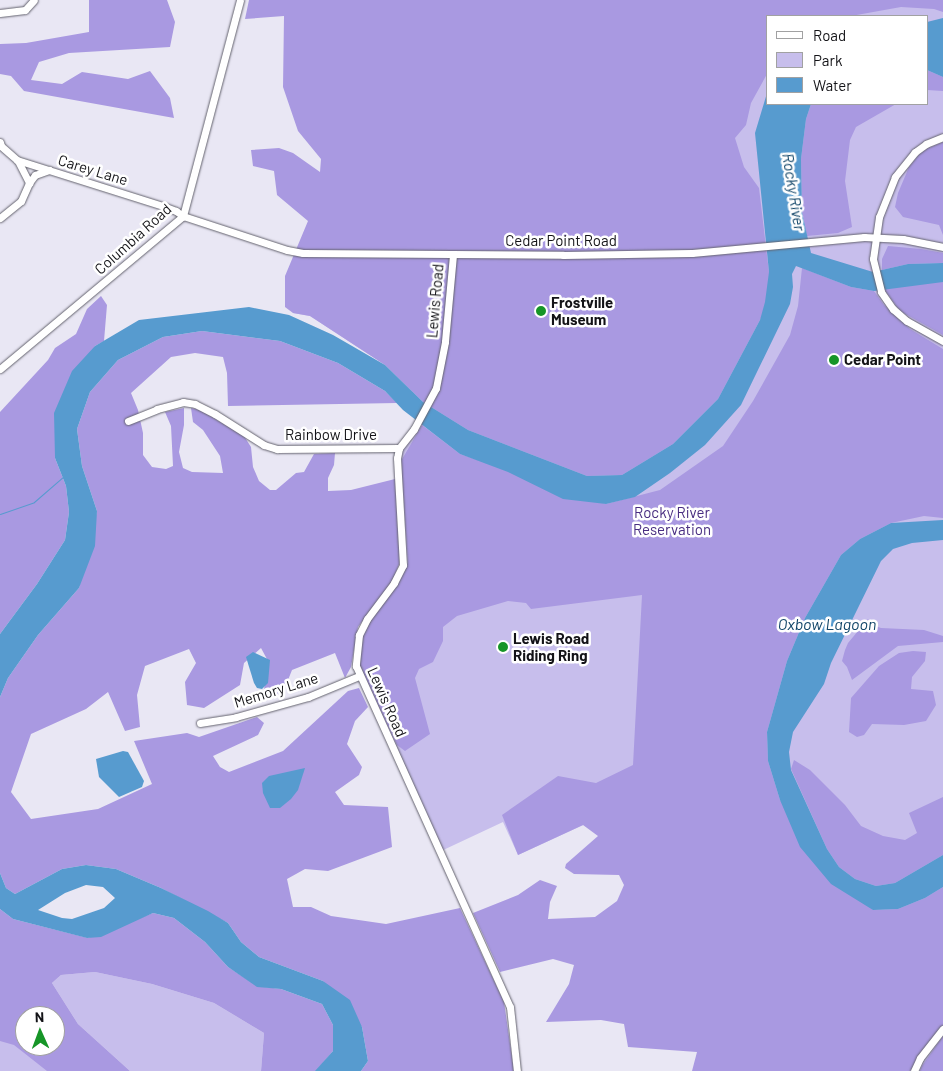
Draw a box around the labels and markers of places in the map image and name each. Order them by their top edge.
place label: Frostville Museum [551,293,613,328]
marker: Frostville Museum [535,305,547,317]
place label: Cedar Point [844,351,921,369]
marker: Cedar Point [828,354,840,366]
place label: Lewis Road Riding Ring [513,629,589,664]
marker: Lewis Road Riding Ring [497,641,509,653]

